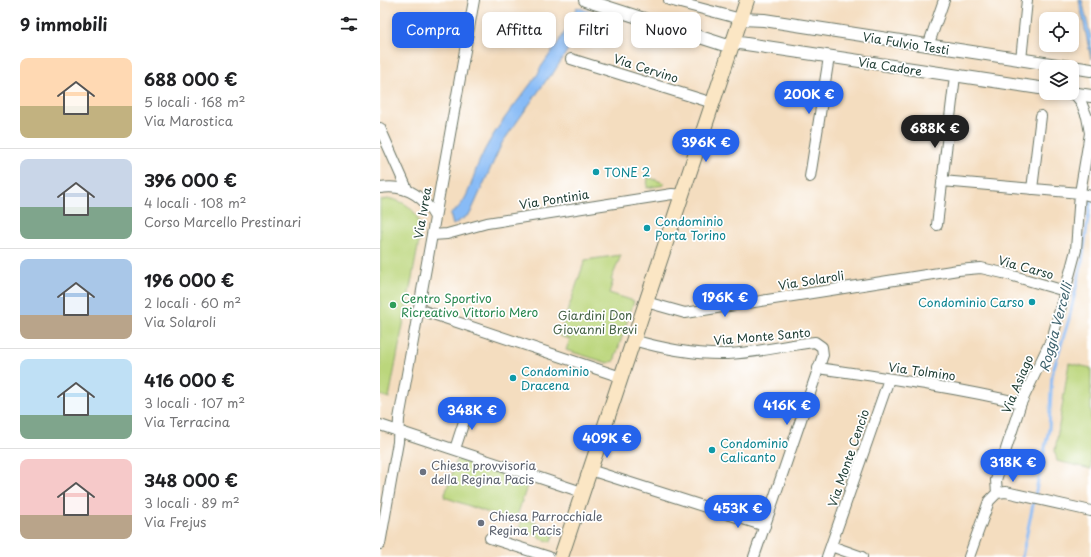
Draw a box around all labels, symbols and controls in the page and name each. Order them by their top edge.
text: 9 immobili [20,11,107,37]
chip: Compra [392,12,474,48]
chip: Affitta [482,12,556,48]
chip: Filtri [564,12,623,48]
chip: Nuovo [631,12,701,48]
map controls [1039,12,1079,100]
button: locate [1039,12,1079,52]
icon: filters [338,13,360,35]
street label: Via Fulvio Testi [861,27,951,59]
street label: Via Cervino [611,49,681,87]
street label: Via Cadore [857,52,923,80]
button: layers [1039,60,1079,100]
text: 688 000 € [144,66,237,92]
icon: home [52,74,100,122]
pin: 200K € [776,81,842,115]
text: 200K € [784,84,835,103]
text: 5 locali · 168 m² [144,92,245,111]
text: Via Marostica [144,111,233,130]
pin: 688K € [902,115,968,149]
text: 688K € [910,118,960,137]
pin: 396K € [673,129,739,163]
text: 396K € [681,132,731,151]
place label: TONE 2 [604,163,650,181]
text: 396 000 € [144,167,237,193]
marker: TONE 2 [591,167,601,177]
icon: home [52,175,100,223]
street label: Via Ivrea [409,185,435,240]
street label: Via Pontinia [518,185,591,213]
text: 4 locali · 108 m² [144,193,246,212]
text: Corso Marcello Prestinari [144,212,301,231]
place label: Condominio Porta Torino [655,212,726,244]
marker: Condominio Porta Torino [642,223,652,233]
street label: Via Carso [996,250,1056,284]
street label: Via Solaroli [777,266,845,294]
text: 196 000 € [144,267,234,293]
icon: home [52,275,100,323]
water label: Roggia Vercelli [1034,278,1077,374]
pin: 196K € [692,284,758,318]
text: 196K € [702,287,748,306]
place label: Centro Sportivo Ricreativo Vittorio Mero [401,289,539,321]
text: 2 locali · 60 m² [144,293,241,312]
place label: Condominio Carso [918,293,1024,311]
marker: Condominio Carso [1027,297,1037,307]
marker: Centro Sportivo Ricreativo Vittorio Mero [388,300,398,310]
park label: Giardini Don Giovanni Brevi [553,306,637,338]
text: Via Solaroli [144,312,216,331]
street label: Via Monte Santo [713,323,812,349]
street label: Via Asiago [997,352,1038,416]
street label: Via Tolmino [887,357,957,385]
place label: Condominio Dracena [521,362,589,394]
text: 416 000 € [144,367,235,393]
marker: Condominio Dracena [508,373,518,383]
icon: home [52,375,100,423]
pin: 416K € [754,392,820,426]
text: 3 locali · 107 m² [144,393,245,412]
text: 416K € [763,395,811,414]
pin: 348K € [439,397,505,431]
text: 348K € [447,400,497,419]
street label: Via Monte Cencio [823,406,873,509]
text: Via Terracina [144,412,230,431]
pin: 409K € [574,425,640,459]
text: 409K € [582,428,632,447]
place label: Condominio Calicanto [720,434,788,466]
marker: Condominio Calicanto [707,445,717,455]
pin: 318K € [980,449,1046,483]
text: 318K € [990,452,1036,471]
place label: Chiesa provvisoria della Regina Pacis [431,456,536,488]
text: 348 000 € [144,467,238,493]
marker: Chiesa provvisoria della Regina Pacis [418,467,428,477]
icon: home [52,475,100,523]
text: 3 locali · 89 m² [144,493,240,512]
pin: 453K € [705,495,771,529]
text: 453K € [713,498,763,517]
place label: Chiesa Parrocchiale Regina Pacis [489,507,603,539]
text: Via Frejus [144,512,206,531]
marker: Chiesa Parrocchiale Regina Pacis [476,518,486,528]

